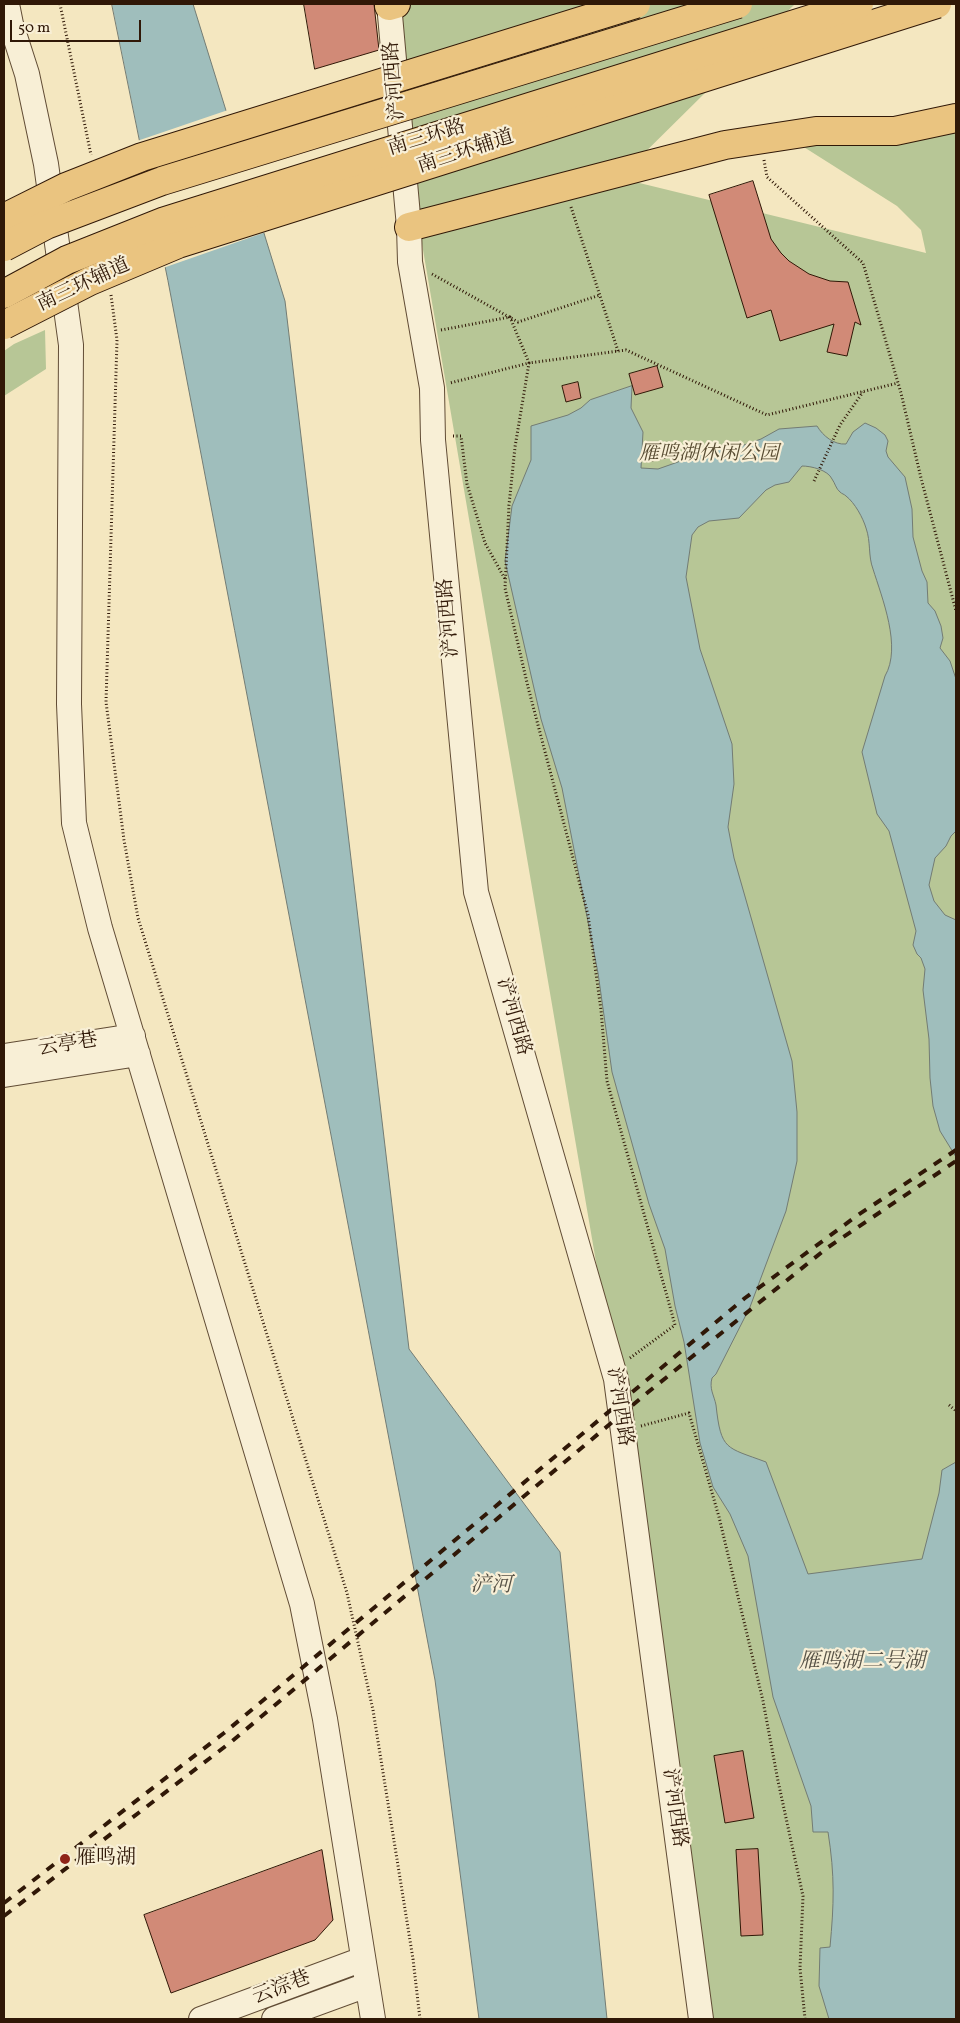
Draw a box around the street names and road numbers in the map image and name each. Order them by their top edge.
street label: 浐河西路 [381,40,411,122]
street label: 南三环路 [385,116,469,162]
street label: 南三环辅道 [415,126,517,180]
street label: 南三环辅道 [34,254,134,318]
street label: 浐河西路 [435,577,465,659]
street label: 浐河西路 [489,975,535,1059]
street label: 云亭巷 [36,1029,100,1063]
street label: 浐河西路 [600,1366,636,1448]
street label: 浐河西路 [656,1767,690,1849]
street label: 云淙巷 [250,1967,314,2011]

